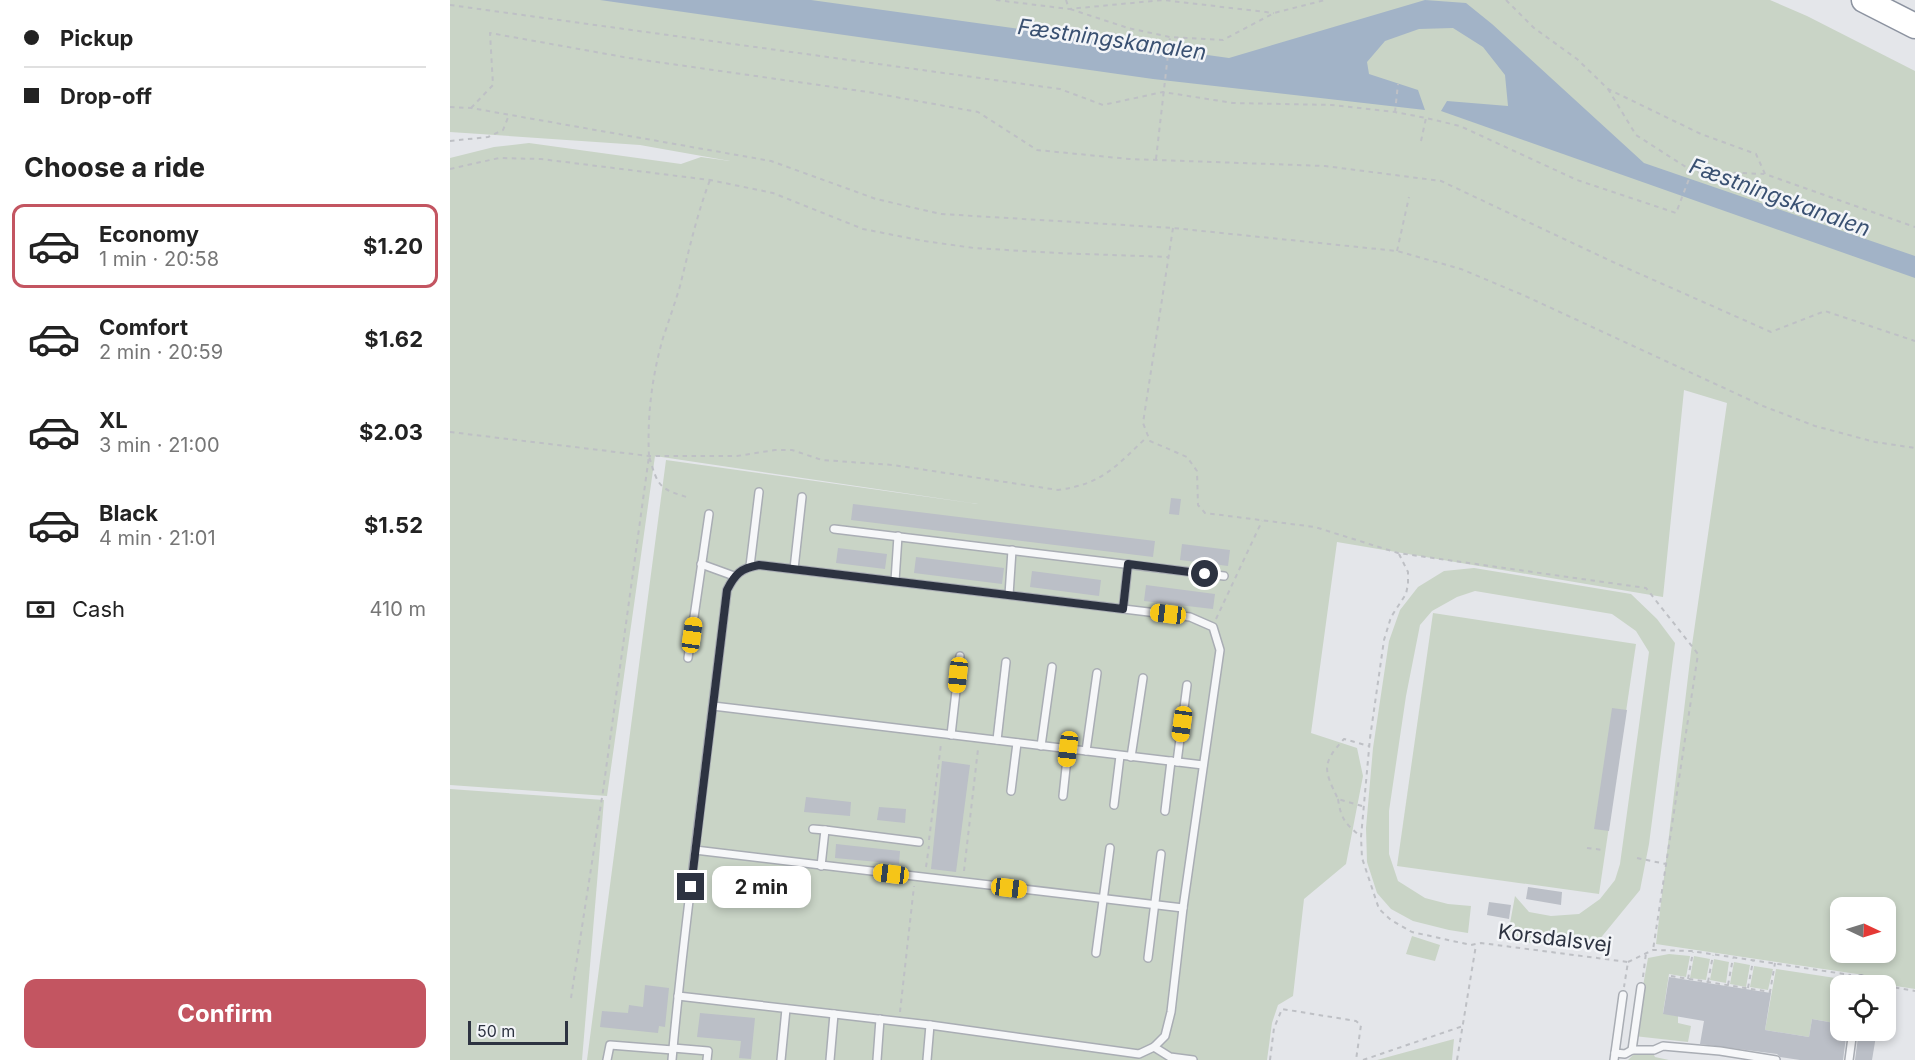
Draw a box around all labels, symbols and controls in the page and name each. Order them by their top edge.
water label: Fæstningskanalen [1016,13,1208,65]
text: Pickup [60,25,134,51]
text: Drop-off [60,83,152,109]
text: Choose a ride [24,151,205,184]
water label: Fæstningskanalen [1686,152,1874,242]
icon: car [27,219,81,273]
text: Economy [99,221,199,247]
text: $1.20 [363,233,423,259]
text: 1 min · 20:58 [99,247,219,271]
icon: car [27,312,81,366]
text: Comfort [99,314,188,340]
text: $1.62 [364,326,423,352]
text: 2 min · 20:59 [99,340,223,364]
icon: car [27,405,81,459]
text: XL [99,407,128,433]
text: $2.03 [359,419,423,445]
text: 3 min · 21:00 [99,433,220,457]
icon: car [27,498,81,552]
text: Black [99,500,158,526]
text: $1.52 [364,512,423,538]
text: 4 min · 21:01 [99,526,216,550]
route start [1191,560,1218,587]
icon: cash [24,593,57,626]
text: Cash [72,596,125,622]
text: 410 m [370,597,426,621]
car [1149,603,1187,625]
car [681,616,703,654]
car [947,656,969,694]
car [1171,705,1193,743]
car [1057,730,1079,768]
car [872,863,910,885]
callout: 2 min [712,866,811,908]
route end [677,873,704,900]
text: 2 min [735,875,788,899]
car [990,877,1028,899]
north arrow [1830,897,1896,963]
map controls [1830,897,1896,1041]
street label: Korsdalsvej [1497,919,1613,957]
button: locate [1830,975,1896,1041]
button: Confirm [24,979,426,1048]
scale bar [468,1018,568,1046]
text: 50 m [477,1021,515,1041]

